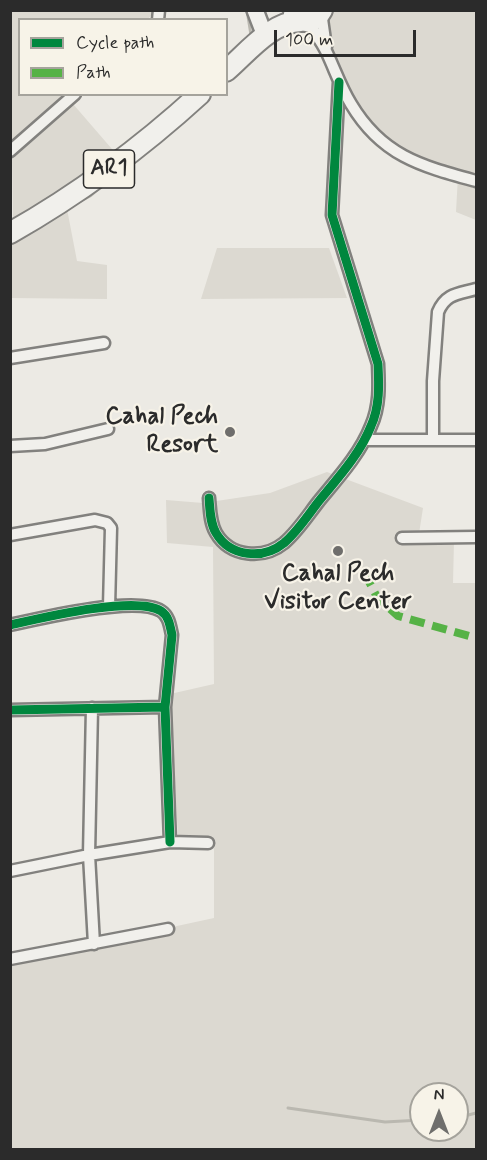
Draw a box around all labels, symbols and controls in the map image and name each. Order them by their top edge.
legend [18,18,228,96]
scale bar [277,18,420,56]
text: 100 m [285,28,333,52]
text: Cycle path [76,31,154,55]
text: Path [76,61,111,85]
road number: AR1 [84,150,134,188]
place label: Cahal Pech Resort [105,404,218,460]
marker: Cahal Pech Resort [223,425,237,439]
marker: Cahal Pech Visitor Center [331,544,345,558]
place label: Cahal Pech Visitor Center [264,561,412,617]
north arrow [409,1082,469,1142]
text: N [434,1085,444,1106]

